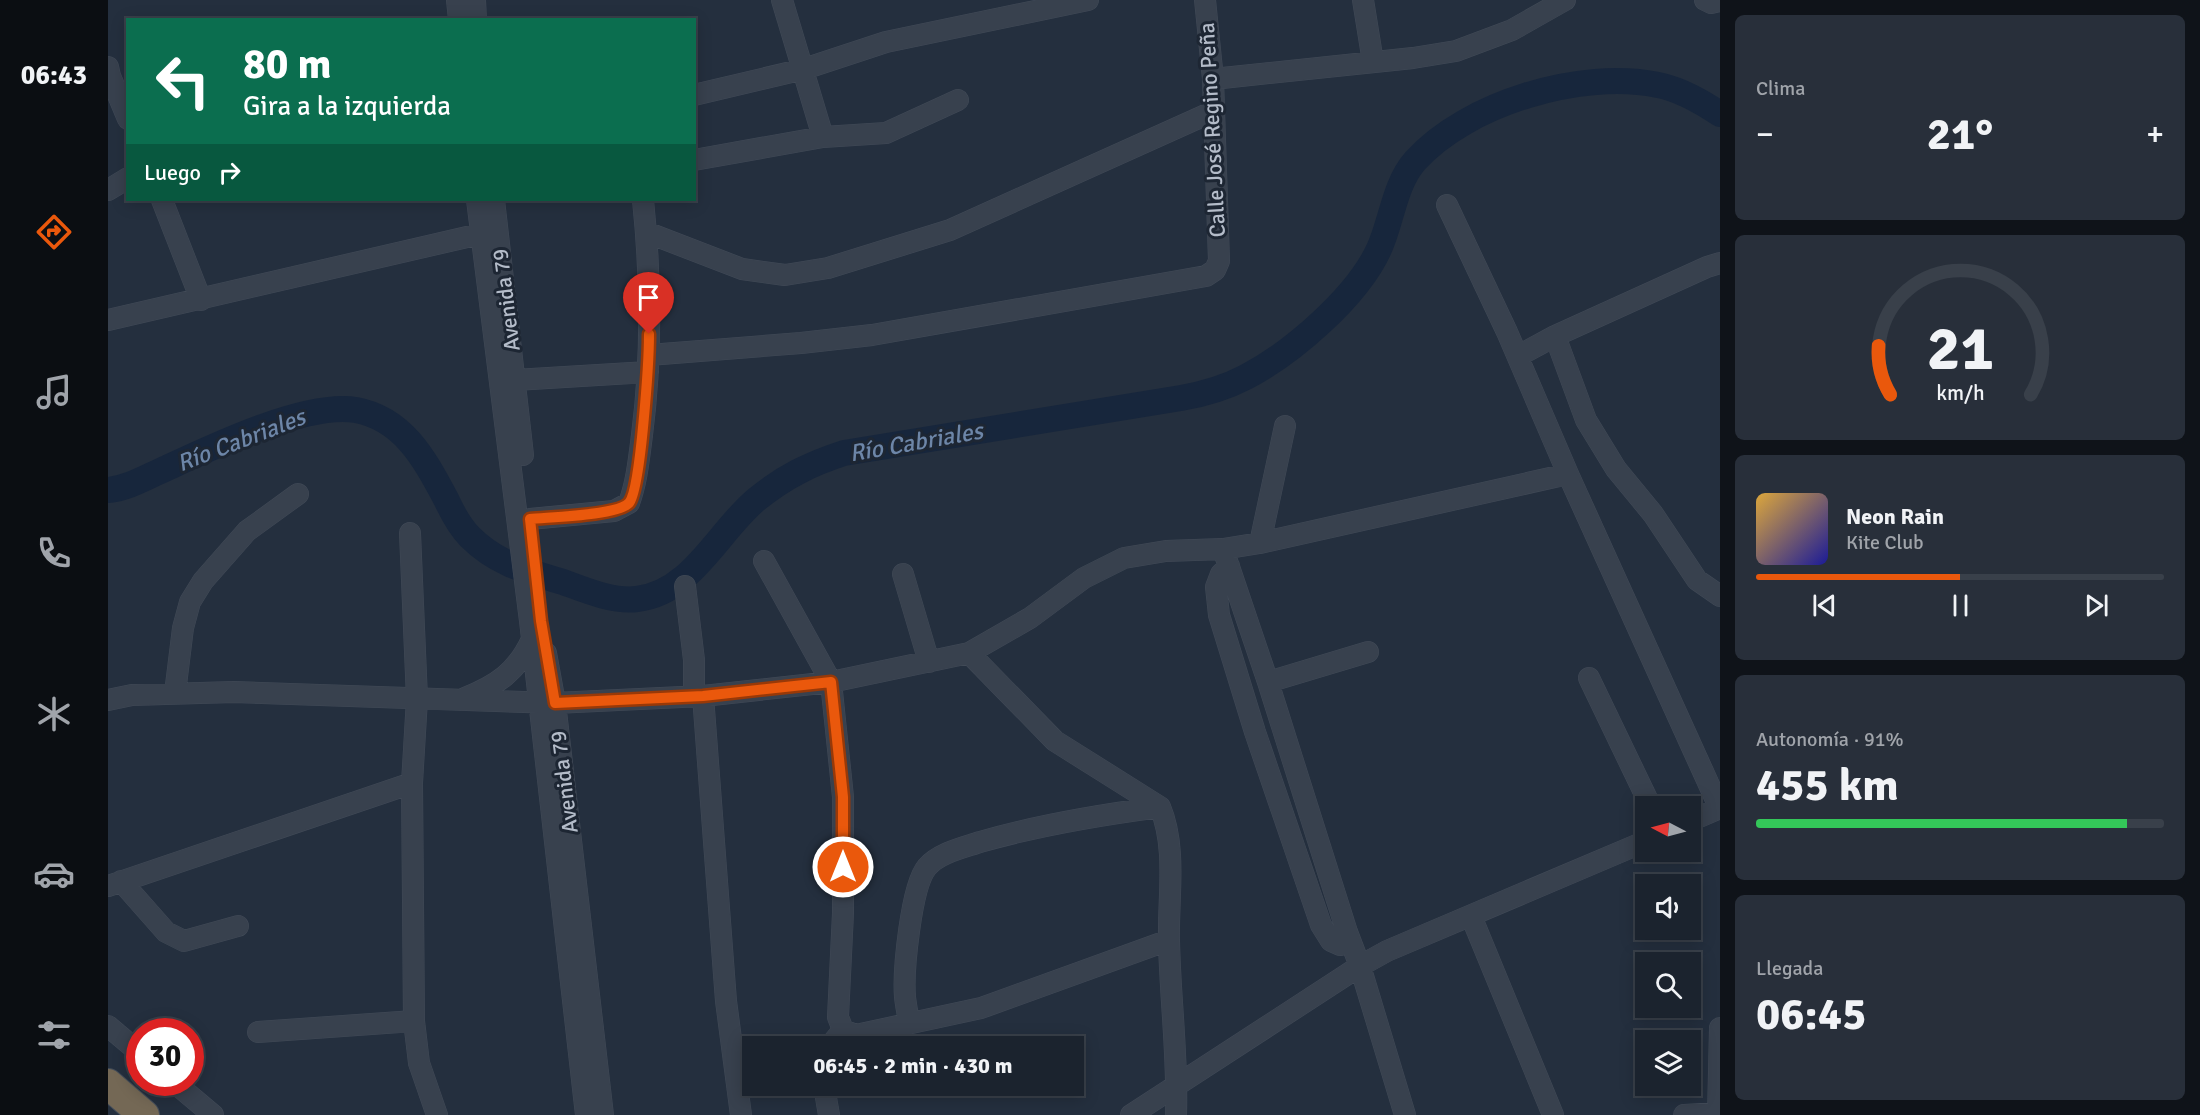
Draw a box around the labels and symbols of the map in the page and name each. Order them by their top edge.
street label: Calle José Regino Peña [1193,22,1231,238]
street label: Avenida 79 [486,247,526,353]
pin [623,272,674,334]
water label: Río Cabriales [173,401,312,478]
water label: Río Cabriales [847,415,988,469]
street label: Avenida 79 [544,729,584,835]
north arrow [1635,796,1701,862]
position arrow [811,835,875,899]
speed limit sign: 30 [126,1018,204,1096]

